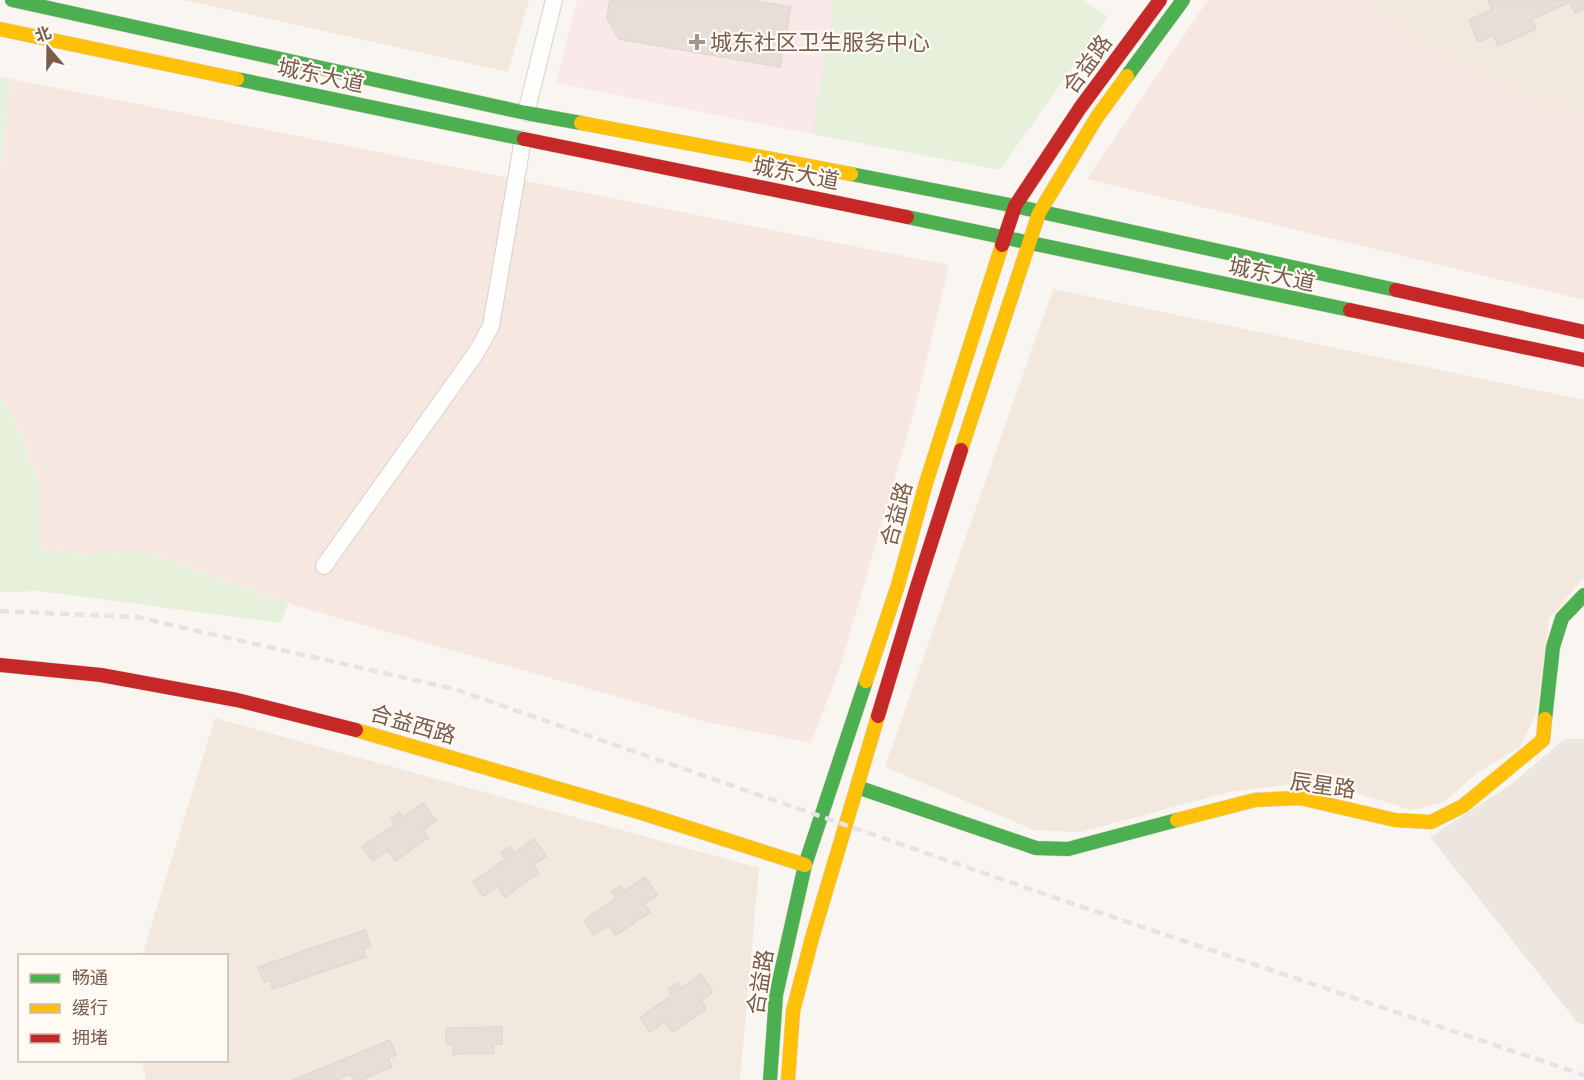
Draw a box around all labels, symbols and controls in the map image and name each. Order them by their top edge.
north arrow [18,18,78,78]
text: 北 [32,23,54,46]
place label: 城东社区卫生服务中心 [710,29,930,56]
street label: 合益路 [1057,30,1118,99]
marker: 城东社区卫生服务中心 [688,33,706,51]
street label: 城东大道 [275,53,367,98]
street label: 城东大道 [750,152,842,195]
street label: 城东大道 [1226,252,1318,297]
street label: 合益路 [875,479,918,550]
street label: 合益西路 [367,699,459,750]
street label: 辰星路 [1288,768,1357,803]
street label: 合益路 [742,947,779,1017]
legend [18,954,228,1062]
text: 畅通 [72,967,108,989]
text: 缓行 [72,997,108,1019]
text: 拥堵 [72,1027,108,1049]

